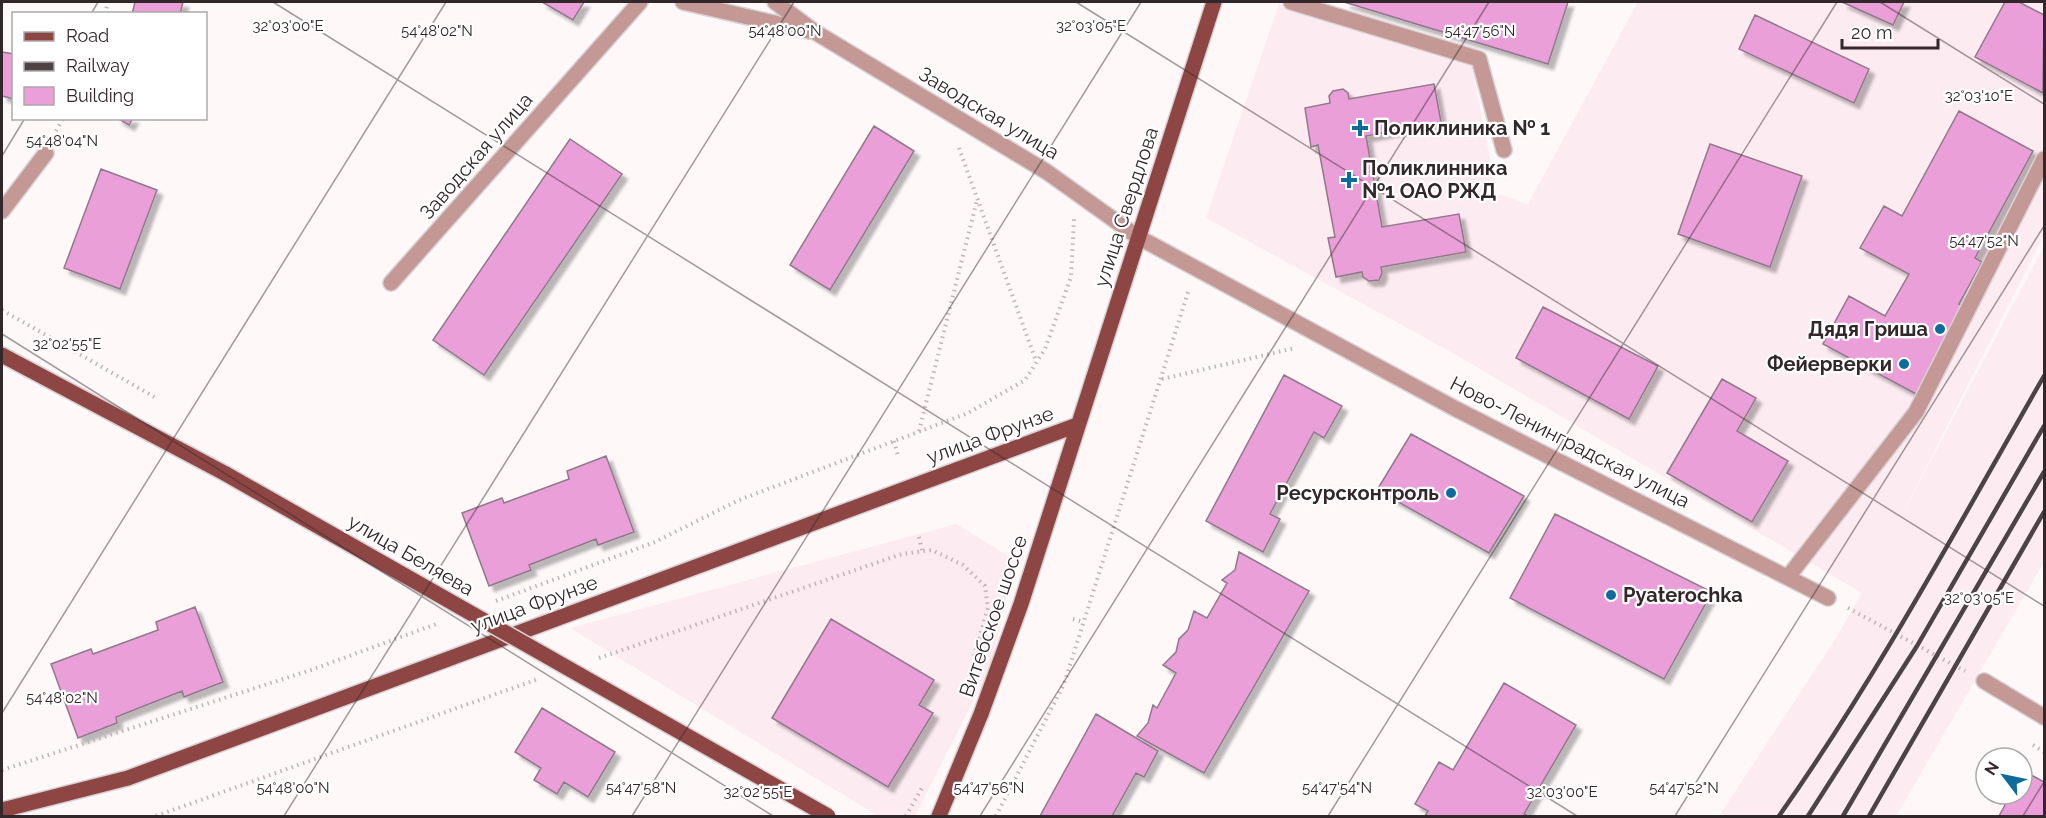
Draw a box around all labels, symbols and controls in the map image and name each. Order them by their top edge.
legend [12,12,207,120]
scale bar [1842,12,1938,50]
text: 32°03'00"E [252,17,324,35]
text: 32°03'05"E [1056,17,1126,35]
text: 54°48'02"N [401,22,473,40]
text: 54°48'00"N [748,22,822,40]
text: 54°47'56"N [1445,22,1515,40]
text: 20 m [1851,22,1893,43]
text: Road [66,25,109,46]
text: Railway [66,55,130,76]
street label: Заводская улица [914,62,1064,164]
text: Building [66,85,134,106]
text: 32°03'10"E [1945,87,2013,105]
street label: Заводская улица [415,88,537,224]
place label: Поликлиника № 1 [1374,116,1550,140]
marker: Поликлиника № 1 [1351,119,1369,137]
street label: улица Свердлова [1089,124,1163,290]
text: 54°48'04"N [26,132,98,150]
place label: Поликлинника №1 ОАО РЖД [1362,156,1508,203]
marker: Поликлинника №1 ОАО РЖД [1340,171,1358,189]
text: 54°47'52"N [1949,232,2019,250]
place label: Дядя Гриша [1808,317,1928,341]
marker: Дядя Гриша [1933,322,1947,336]
text: 32°02'55"E [33,335,101,353]
place label: Фейерверки [1767,352,1892,376]
marker: Фейерверки [1897,357,1911,371]
street label: Ново-Ленинградская улица [1446,371,1694,513]
street label: улица Фрунзе [923,401,1057,469]
place label: Ресурсконтроль [1276,481,1439,505]
marker: Ресурсконтроль [1444,486,1458,500]
street label: улица Беляева [344,509,478,601]
street label: Витебское шоссе [954,532,1032,700]
street label: улица Фрунзе [467,570,601,638]
place label: Pyaterochka [1623,583,1743,607]
marker: Pyaterochka [1604,588,1618,602]
text: 32°03'05"E [1944,589,2014,607]
text: 54°48'02"N [26,689,98,707]
north arrow [1974,746,2034,806]
text: N [1980,758,2003,779]
text: 54°48'00"N [256,779,330,797]
text: 54°47'58"N [606,779,676,797]
text: 54°47'56"N [954,779,1024,797]
text: 54°47'54"N [1302,779,1372,797]
text: 54°47'52"N [1649,779,1719,797]
text: 32°02'55"E [724,783,792,801]
text: 32°03'00"E [1526,783,1598,801]

